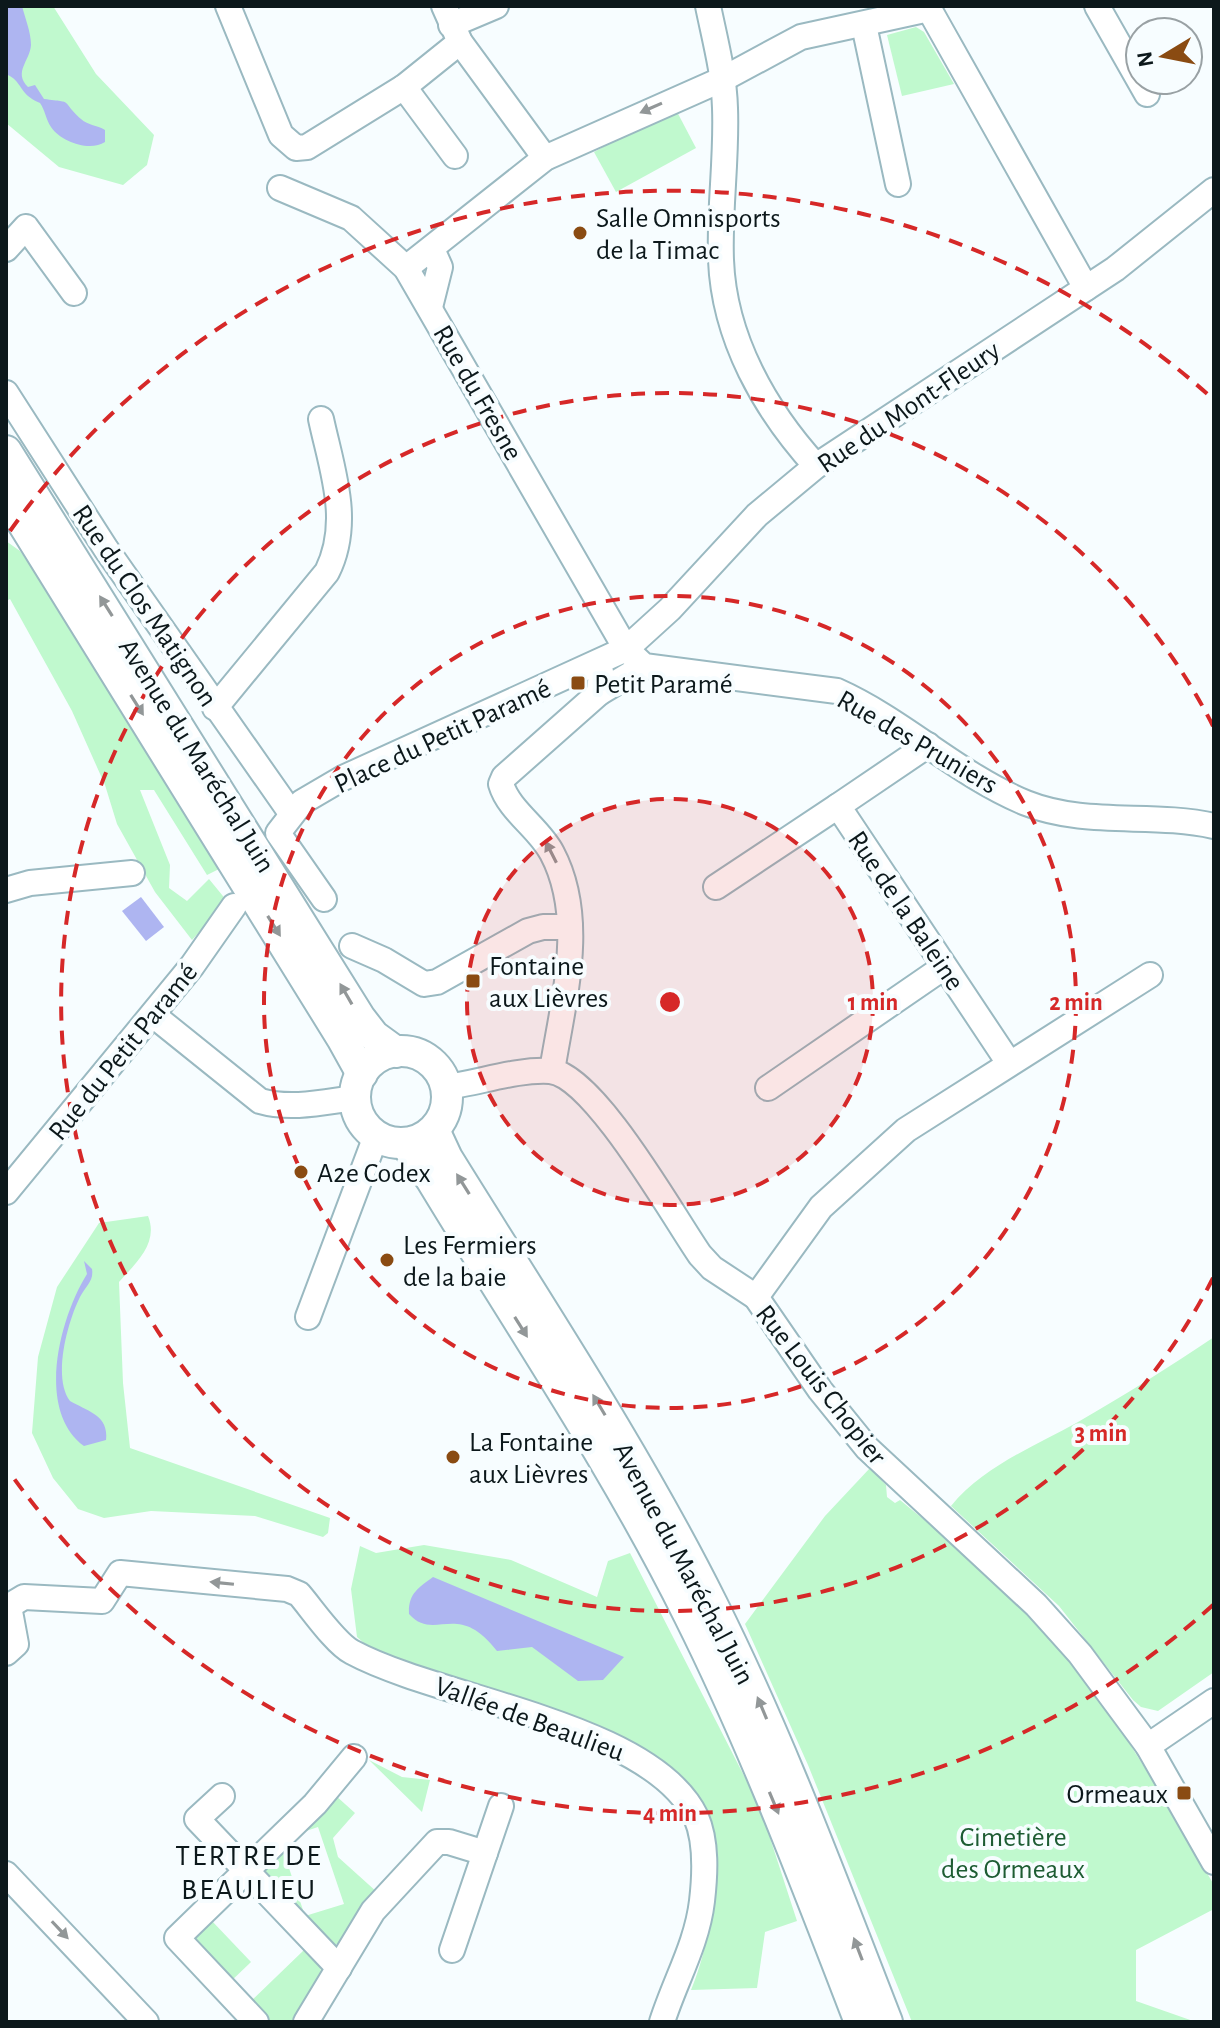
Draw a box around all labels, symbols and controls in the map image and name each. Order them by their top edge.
north arrow [1124,16,1204,96]
text: N [1133,50,1157,69]
one-way arrow [639,102,662,115]
place label: Salle Omnisports de la Timac [596,205,781,265]
marker: Salle Omnisports de la Timac [571,224,589,242]
street label: Rue du Fresne [427,321,527,465]
street label: Rue du Mont-Fleury [813,336,1005,479]
street label: Rue du Clos Matignon [67,500,222,712]
one-way arrow [99,595,113,617]
street label: Avenue du Maréchal Juin [113,634,280,878]
place label: Petit Paramé [594,671,733,699]
street label: Place du Petit Paramé [330,674,555,799]
marker: Petit Paramé [569,674,587,692]
street label: Rue des Pruniers [832,686,1002,800]
one-way arrow [129,694,143,716]
street label: Rue de la Baleine [842,827,969,996]
one-way arrow [544,841,558,864]
one-way arrow [266,915,280,937]
place label: Fontaine aux Lièvres [489,953,608,1013]
street label: Rue du Petit Paramé [44,958,203,1146]
marker: Fontaine aux Lièvres [464,972,482,990]
one-way arrow [339,982,353,1005]
centre of rings [656,988,684,1016]
text: 1 min [848,991,898,1015]
text: 2 min [1049,991,1103,1015]
place label: A2e Codex [317,1160,431,1188]
marker: A2e Codex [292,1163,310,1181]
one-way arrow [456,1172,471,1195]
place label: Les Fermiers de la baie [403,1232,537,1292]
marker: Les Fermiers de la baie [378,1251,396,1269]
street label: Rue Louis Chopier [750,1300,891,1470]
one-way arrow [514,1316,528,1338]
one-way arrow [592,1394,606,1416]
text: 3 min [1075,1422,1127,1446]
place label: La Fontaine aux Lièvres [469,1429,593,1489]
street label: Avenue du Maréchal Juin [608,1438,759,1690]
marker: La Fontaine aux Lièvres [444,1448,462,1466]
one-way arrow [209,1576,234,1589]
street label: Vallée de Beaulieu [431,1673,628,1767]
one-way arrow [755,1696,768,1720]
place label: Ormeaux [1066,1781,1168,1809]
marker: Ormeaux [1175,1784,1193,1802]
one-way arrow [768,1791,781,1815]
text: 4 min [643,1802,697,1826]
park label: Cimetière des Ormeaux [941,1824,1085,1884]
district label: TERTRE DE BEAULIEU [175,1841,323,1905]
one-way arrow [50,1921,68,1940]
one-way arrow [852,1937,865,1961]

